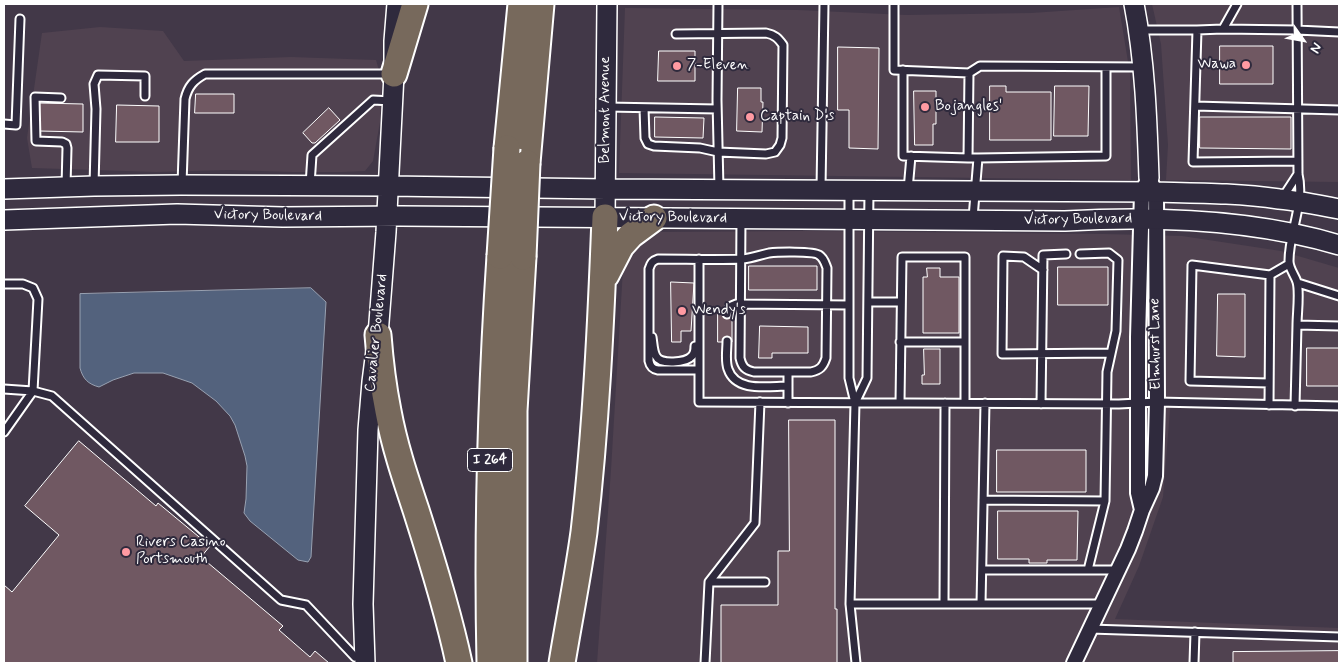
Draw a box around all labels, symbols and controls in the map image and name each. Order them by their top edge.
north arrow [1278,15,1328,65]
text: N [1306,39,1326,57]
street label: Belmont Avenue [597,56,615,164]
place label: Wawa [1198,56,1236,74]
place label: 7-Eleven [687,57,749,75]
marker: Wawa [1240,59,1252,71]
marker: 7-Eleven [671,60,683,72]
place label: Bojangles' [935,98,1002,116]
marker: Bojangles' [919,101,931,113]
place label: Captain D's [760,108,834,126]
marker: Captain D's [744,111,756,123]
street label: Victory Boulevard [214,206,322,226]
street label: Victory Boulevard [619,208,727,228]
street label: Victory Boulevard [1024,210,1132,230]
street label: Cavalier Boulevard [362,273,392,393]
street label: Elmhurst Lane [1146,298,1166,390]
place label: Wendy's [692,302,746,320]
marker: Wendy's [676,305,688,317]
road number: I 264 [468,448,512,472]
place label: Rivers Casino Portsmouth [136,534,226,569]
marker: Rivers Casino Portsmouth [120,546,132,558]

